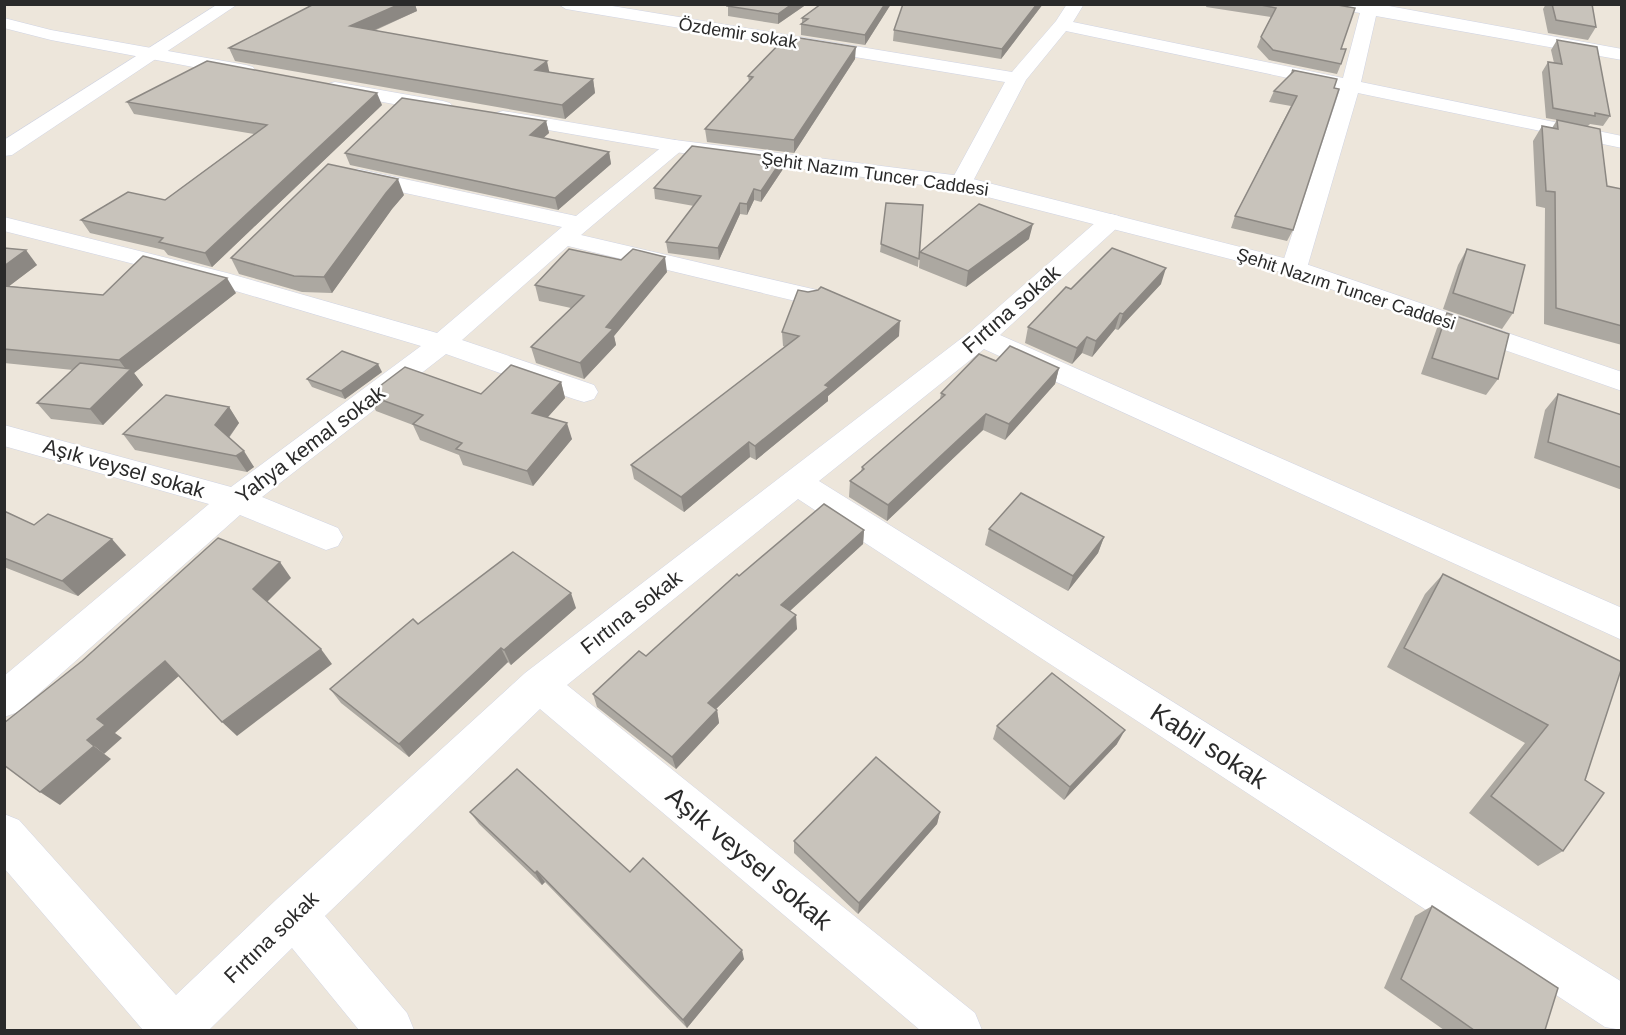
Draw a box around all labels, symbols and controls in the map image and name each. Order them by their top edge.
street label: Özdemir sokak [677,14,800,52]
street label: Şehit Nazım Tuncer Caddesi [760,148,990,200]
street label: Şehit Nazım Tuncer Caddesi [1234,244,1458,334]
street label: Fırtına sokak [958,260,1065,357]
street label: Yahya kemal sokak [231,380,389,508]
street label: Aşık veysel sokak [41,434,208,502]
street label: Fırtına sokak [576,565,686,658]
street label: Kabil sokak [1145,697,1274,795]
street label: Aşık veysel sokak [660,780,839,937]
street label: Fırtına sokak [219,886,323,987]

